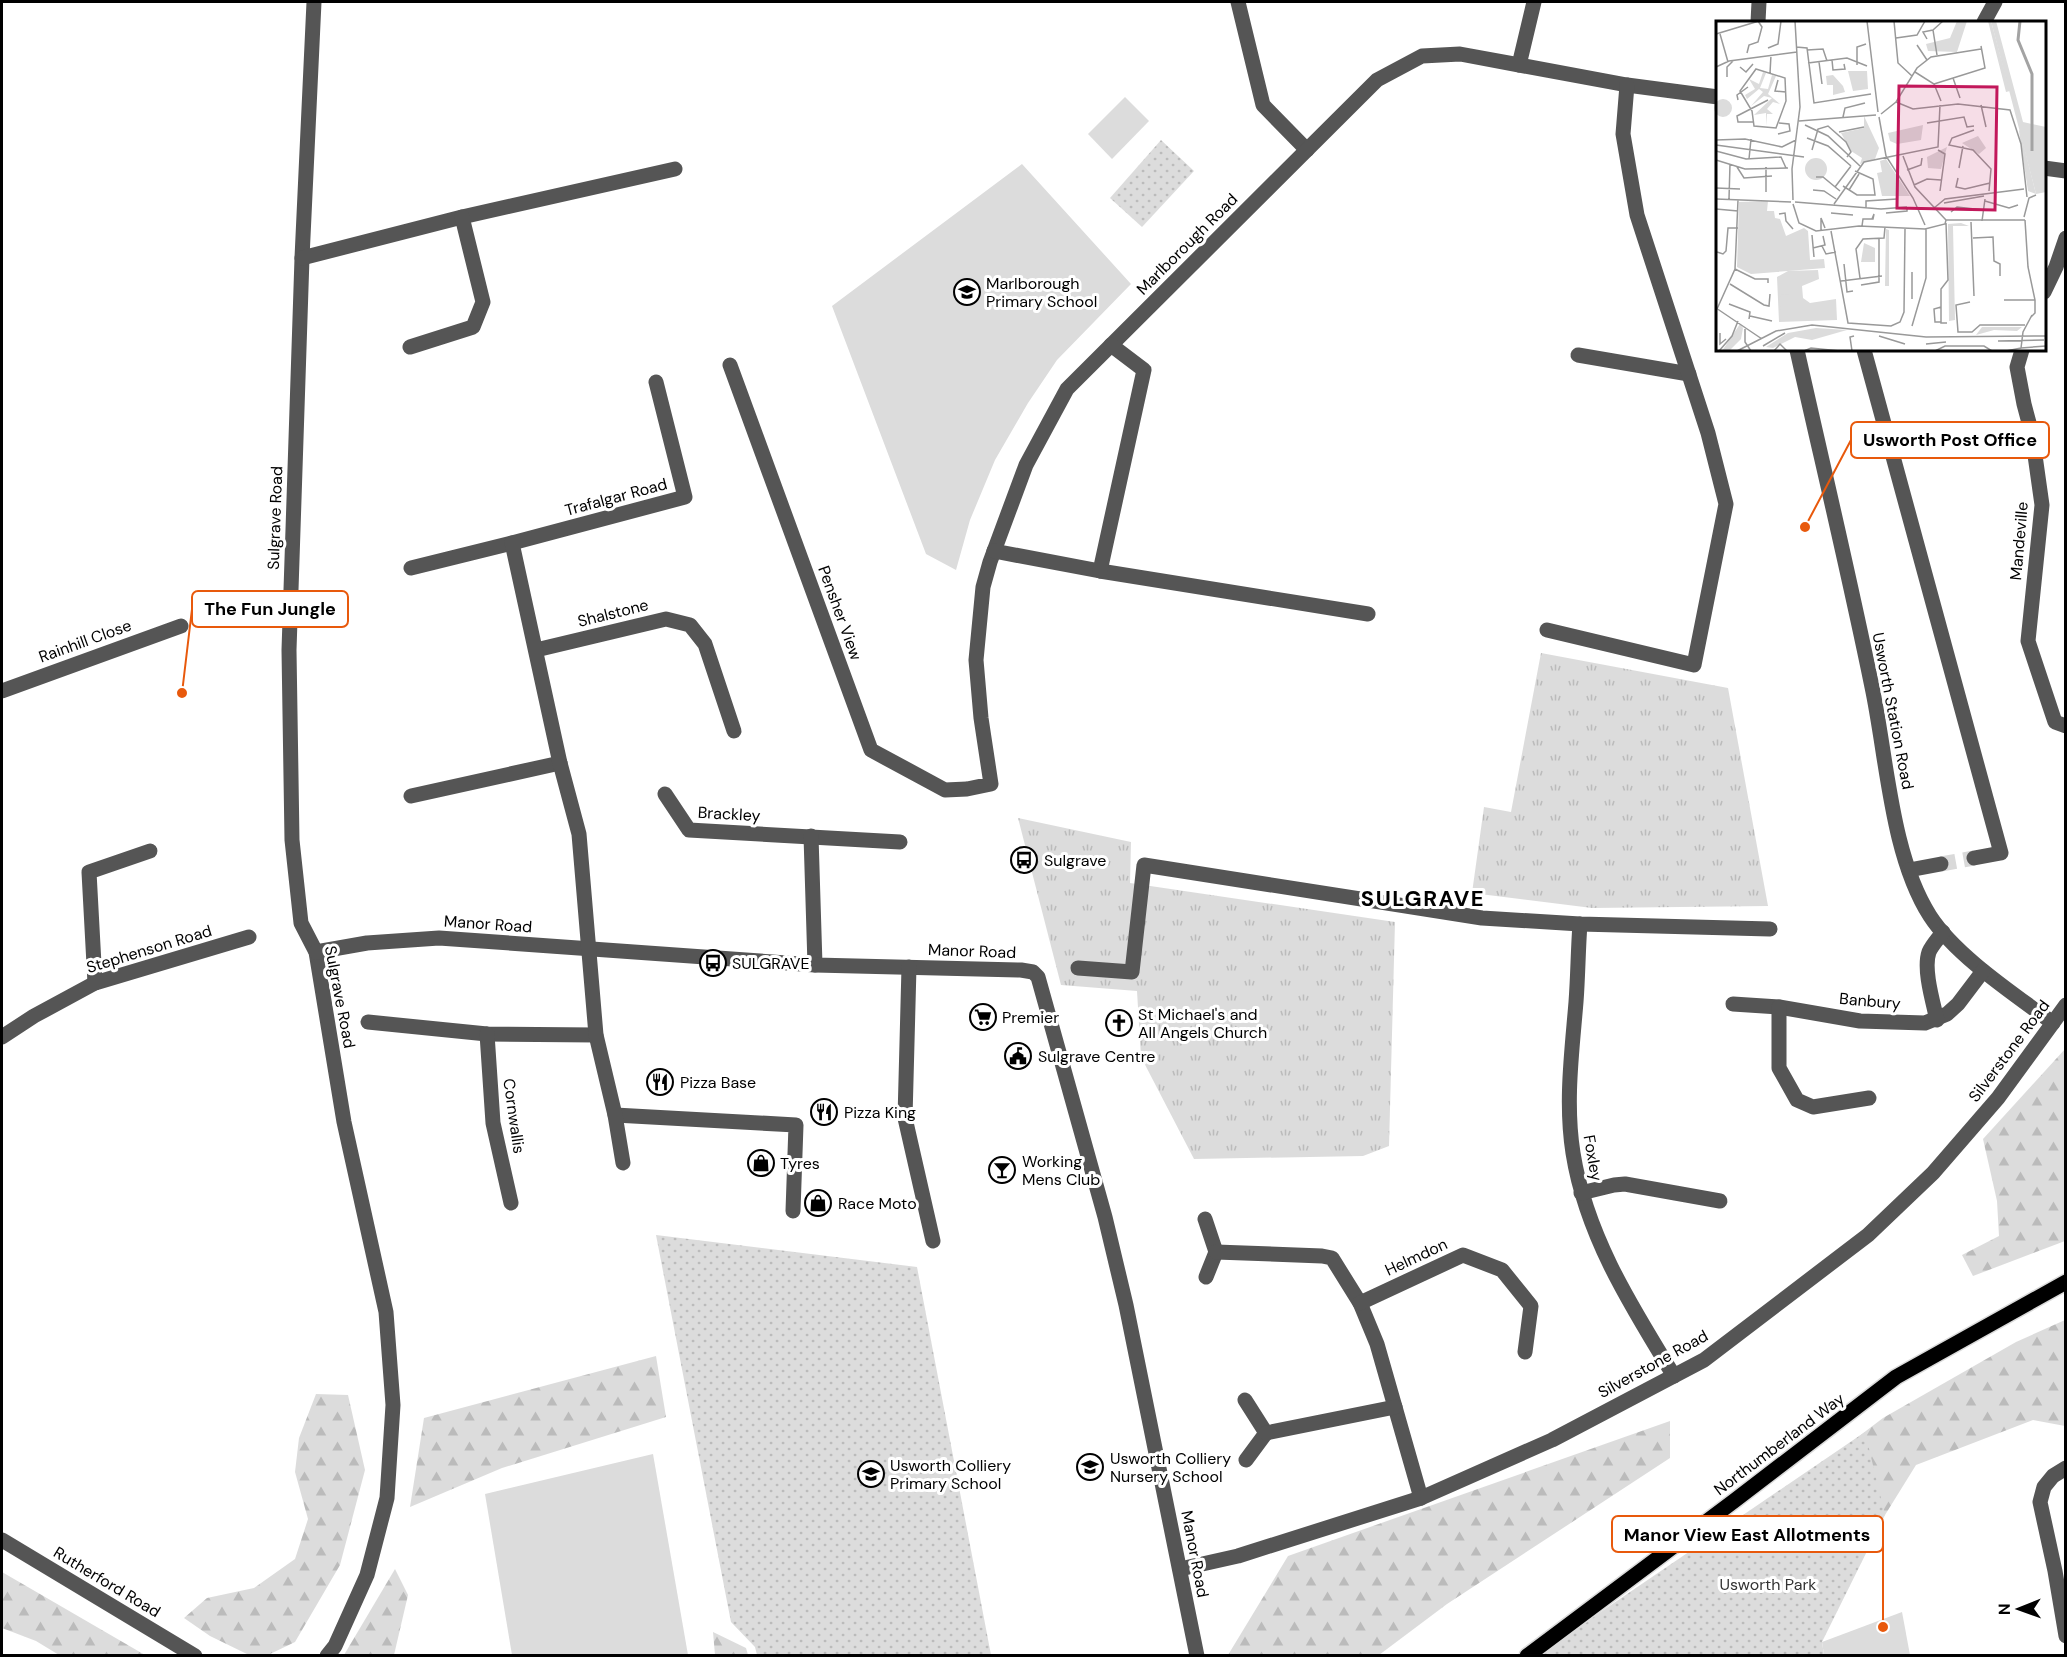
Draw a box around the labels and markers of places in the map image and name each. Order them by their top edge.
place label: Marlborough Primary School [986,273,1097,312]
school or university icon: Marlborough Primary School [952,277,982,307]
callout: Usworth Post Office [1851,422,2049,458]
callout: The Fun Jungle [192,591,348,627]
bus stop icon: Sulgrave [1009,845,1039,875]
place label: Sulgrave [1044,850,1106,871]
bus stop icon: SULGRAVE [698,948,728,978]
place label: SULGRAVE [732,953,810,974]
supermarket icon: Premier [968,1002,998,1032]
place label: St Michael's and All Angels Church [1138,1004,1267,1043]
place label: Premier [1002,1007,1059,1028]
church icon: St Michael's and All Angels Church [1104,1008,1134,1038]
public building icon: Sulgrave Centre [1003,1041,1033,1071]
place label: Sulgrave Centre [1038,1046,1155,1067]
restaurant icon: Pizza Base [645,1067,675,1097]
place label: Pizza Base [680,1072,756,1093]
restaurant icon: Pizza King [809,1097,839,1127]
place label: Pizza King [844,1102,916,1123]
shop icon: Tyres [746,1148,776,1178]
place label: Working Mens Club [1022,1151,1100,1190]
place label: Tyres [780,1153,820,1174]
bar icon: Working Mens Club [987,1155,1017,1185]
shop icon: Race Moto [803,1188,833,1218]
place label: Race Moto [838,1193,917,1214]
place label: Usworth Colliery Nursery School [1110,1448,1231,1487]
school or university icon: Usworth Colliery Nursery School [1075,1452,1105,1482]
place label: Usworth Colliery Primary School [890,1455,1011,1494]
school or university icon: Usworth Colliery Primary School [856,1459,886,1489]
callout: Manor View East Allotments [1612,1516,1883,1552]

